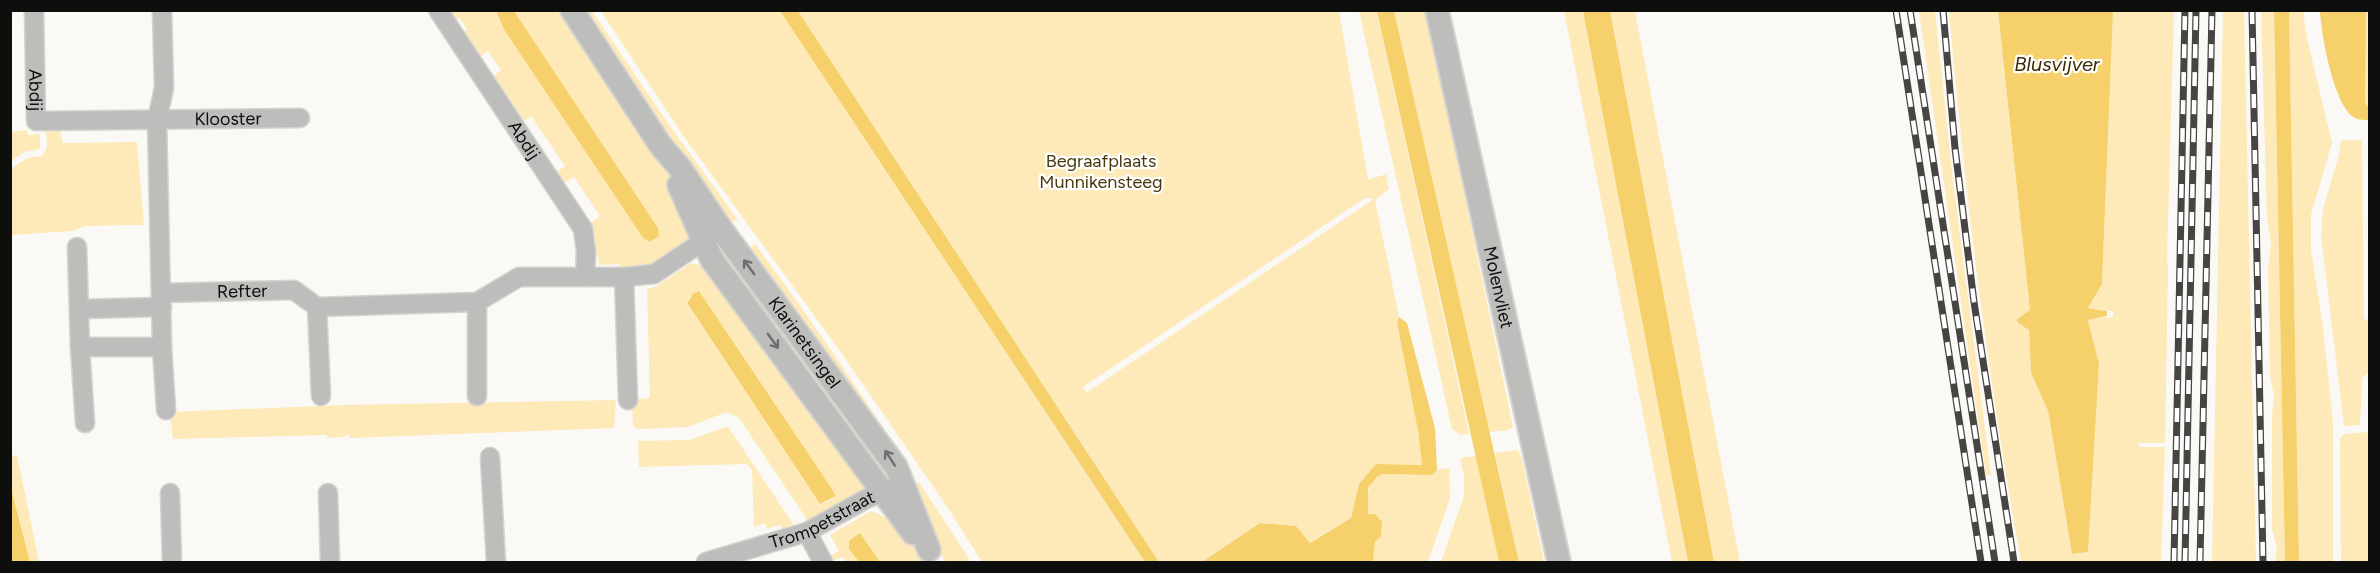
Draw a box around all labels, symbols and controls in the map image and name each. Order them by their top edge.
water label: Blusvijver [2014,52,2101,76]
street label: Abdij [24,69,47,111]
street label: Klooster [194,107,262,130]
street label: Abdij [503,116,545,164]
park label: Begraafplaats Munnikensteeg [1039,150,1163,193]
street label: Molenvliet [1479,244,1518,331]
one-way arrow [743,259,756,275]
street label: Refter [217,280,267,303]
street label: Klarinetsingel [764,292,845,393]
one-way arrow [767,333,779,349]
one-way arrow [884,450,896,467]
street label: Trompetstraat [767,486,878,554]

